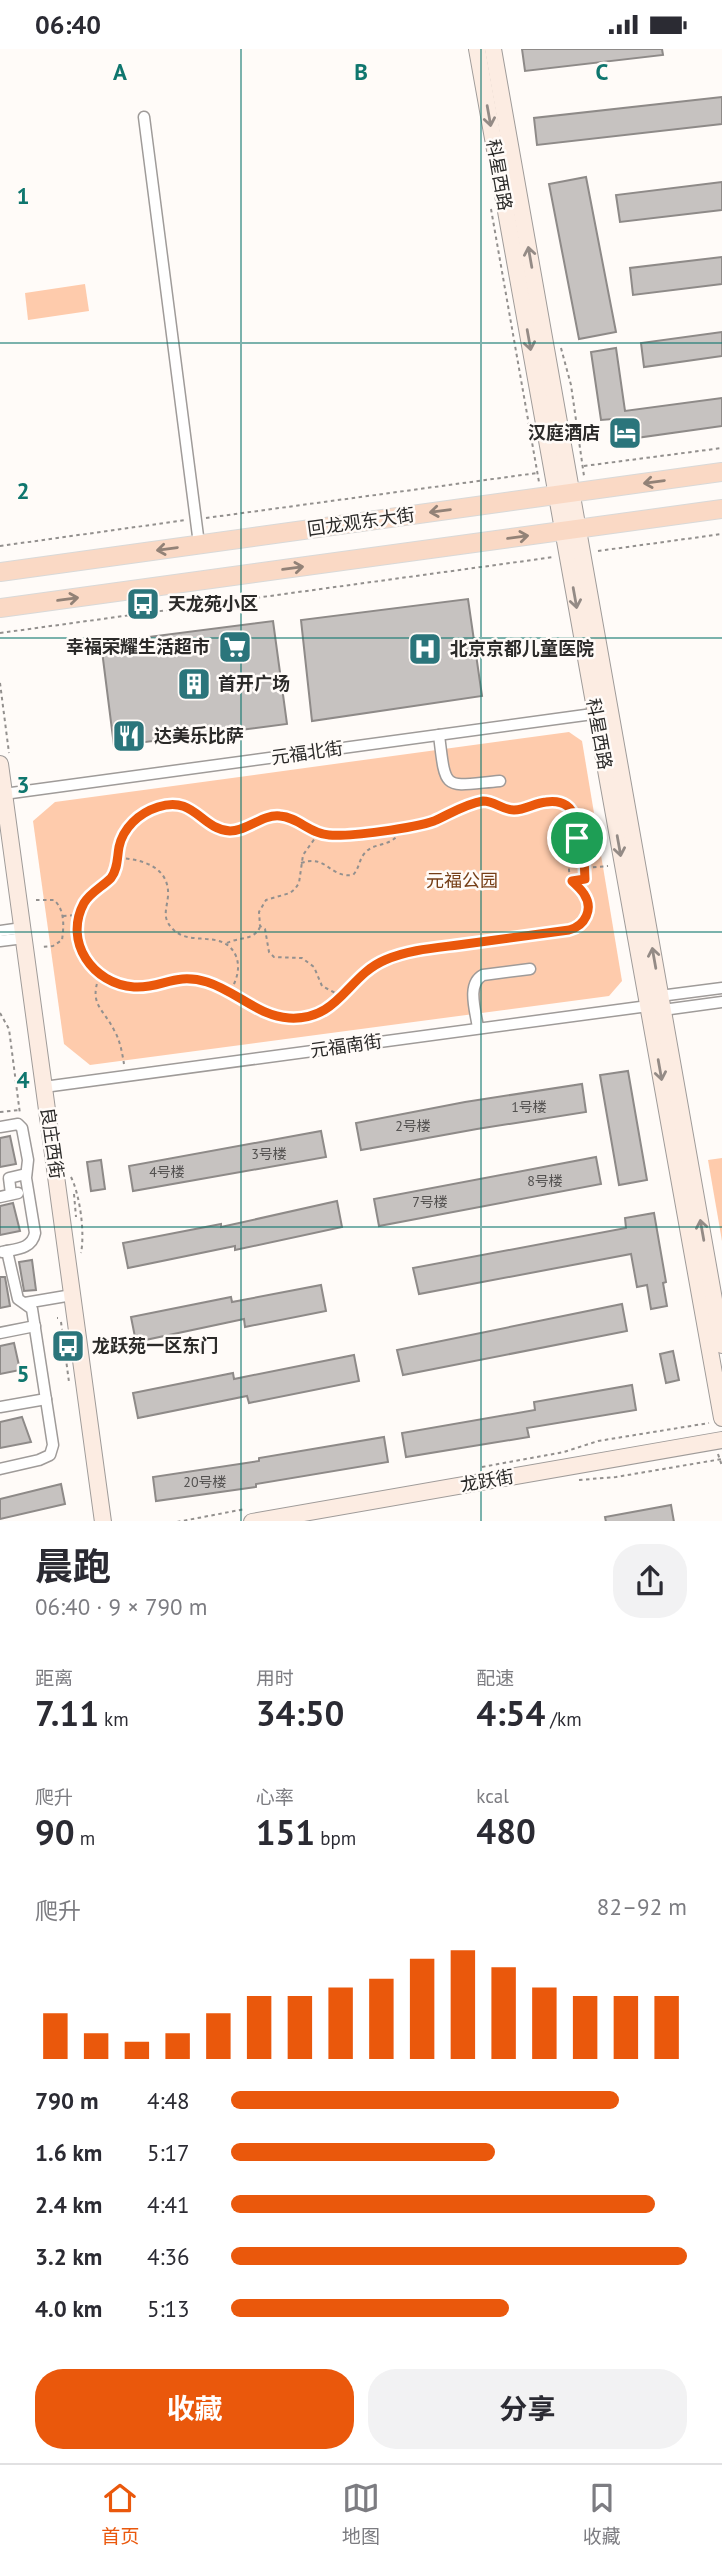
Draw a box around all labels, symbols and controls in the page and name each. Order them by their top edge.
text: 06:40 [35,8,101,41]
text: A [113,57,127,86]
text: B [354,57,368,86]
text: C [596,57,609,86]
one-way arrow [483,104,496,127]
street label: 科星西路 [482,137,517,212]
text: 1 [16,181,30,210]
one-way arrow [522,246,536,269]
one-way arrow [523,328,536,351]
hotel icon: 汉庭酒店 [606,414,644,452]
place label: 汉庭酒店 [528,421,600,444]
one-way arrow [644,475,666,488]
text: 2 [16,476,30,505]
street label: 回龙观东大街 [306,503,416,540]
one-way arrow [430,505,452,518]
one-way arrow [507,530,529,543]
one-way arrow [156,543,178,556]
one-way arrow [281,561,304,574]
bus stop icon: 天龙苑小区 [124,585,162,623]
one-way arrow [569,586,582,609]
one-way arrow [56,592,78,605]
place label: 天龙苑小区 [168,592,258,615]
supermarket icon: 幸福荣耀生活超市 [216,628,254,666]
hospital icon: 北京京都儿童医院 [406,630,444,668]
place label: 幸福荣耀生活超市 [66,635,210,658]
place label: 北京京都儿童医院 [450,637,594,660]
building icon: 首开广场 [175,665,213,703]
place label: 首开广场 [218,672,290,695]
street label: 科星西路 [582,696,617,771]
restaurant icon: 达美乐比萨 [110,717,148,755]
place label: 达美乐比萨 [154,724,244,747]
street label: 元福北街 [270,736,344,769]
text: 3 [16,770,30,799]
pin [547,808,607,868]
icon: arrive [558,819,596,857]
one-way arrow [613,834,627,857]
park label: 元福公园 [426,869,498,892]
one-way arrow [646,947,660,970]
street label: 元福南街 [309,1029,383,1062]
one-way arrow [653,1058,667,1081]
text: 4 [16,1065,30,1094]
house number: 1号楼 [511,1098,547,1116]
street label: 良庄西街 [36,1106,69,1180]
house number: 2号楼 [395,1117,431,1135]
house number: 3号楼 [251,1145,287,1163]
house number: 4号楼 [149,1163,185,1181]
house number: 8号楼 [527,1172,563,1190]
house number: 7号楼 [412,1193,448,1211]
one-way arrow [694,1219,708,1242]
bus stop icon: 龙跃苑一区东门 [49,1327,87,1365]
place label: 龙跃苑一区东门 [92,1334,218,1357]
text: 5 [16,1359,30,1388]
street label: 龙跃街 [458,1464,515,1497]
house number: 20号楼 [183,1473,227,1491]
text: 晨跑 [35,1541,111,1590]
button: share [613,1544,687,1618]
text: 06:40 · 9 × 790 m [35,1592,207,1621]
text: 距离 [35,1666,73,1690]
text: 用时 [256,1666,294,1690]
text: 配速 [476,1666,514,1690]
text: 7.11 [35,1690,99,1736]
text: 34:50 [256,1690,344,1736]
text: 4:54 [476,1690,545,1736]
text: km [99,1707,129,1731]
text: /km [545,1707,582,1731]
text: kcal [476,1784,509,1808]
text: 爬升 [35,1785,73,1809]
text: 心率 [256,1785,294,1809]
text: 480 [476,1808,536,1854]
text: 90 [35,1809,75,1855]
text: 151 [256,1809,315,1855]
text: m [75,1826,95,1850]
text: bpm [315,1826,356,1850]
text: 82–92 m [597,1892,687,1921]
text: 爬升 [35,1896,81,1925]
text: 790 m [35,2086,98,2115]
text: 4:48 [147,2086,190,2115]
text: 1.6 km [35,2138,102,2167]
text: 5:17 [147,2138,190,2167]
text: 2.4 km [35,2190,102,2219]
text: 4:41 [147,2190,190,2219]
text: 3.2 km [35,2242,102,2271]
text: 4:36 [147,2242,190,2271]
text: 4.0 km [35,2294,102,2323]
text: 5:13 [147,2294,190,2323]
button: 收藏 [35,2369,354,2449]
button: 分享 [368,2369,687,2449]
tab: 首页 [101,2479,139,2548]
tab: 地图 [342,2479,380,2548]
tab: 收藏 [583,2479,621,2548]

